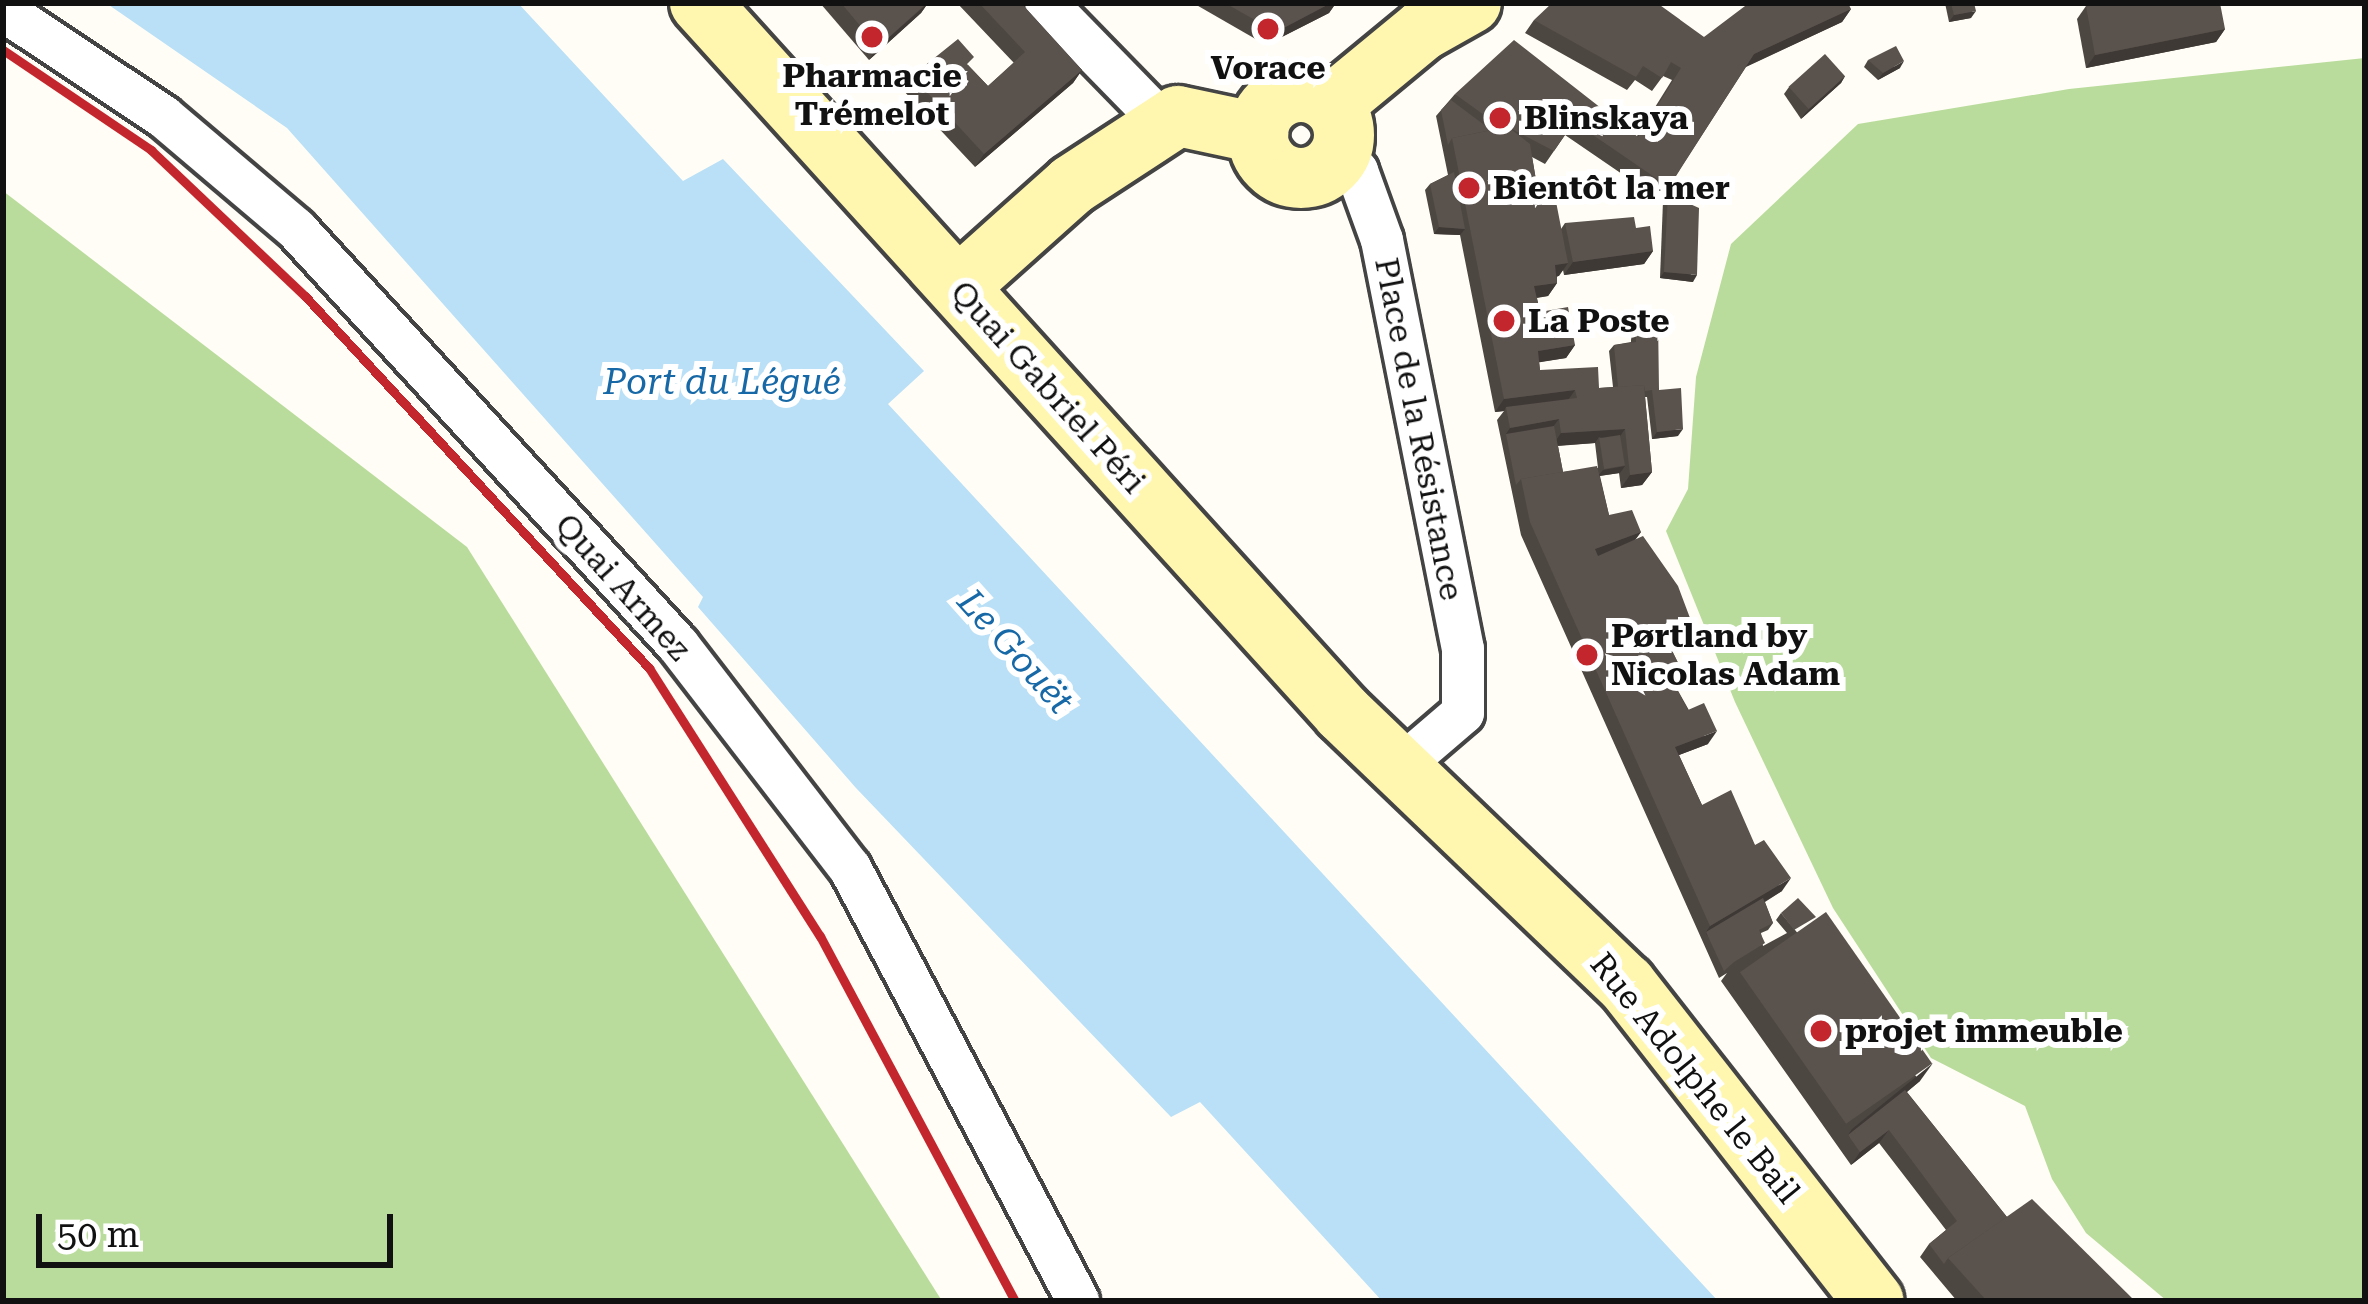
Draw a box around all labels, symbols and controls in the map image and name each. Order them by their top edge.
marker: Vorace [1255,16,1281,42]
marker: Pharmacie Trémelot [859,24,885,50]
place label: Vorace [1210,48,1326,88]
place label: Pharmacie Trémelot [782,56,962,134]
place label: Blinskaya [1524,98,1688,138]
marker: Blinskaya [1487,105,1513,131]
place label: Bientôt la mer [1493,168,1730,208]
marker: Bientôt la mer [1456,175,1482,201]
street label: Place de la Résistance [1366,254,1472,604]
street label: Quai Gabriel Péri [942,273,1154,501]
place label: La Poste [1528,301,1670,341]
marker: La Poste [1491,308,1517,334]
water label: Port du Légué [603,361,841,405]
street label: Quai Armez [547,505,699,669]
water label: Le Gouët [948,581,1082,723]
place label: Pørtland by Nicolas Adam [1611,616,1840,694]
marker: Pørtland by Nicolas Adam [1574,642,1600,668]
street label: Rue Adolphe le Bail [1582,945,1808,1211]
place label: projet immeuble [1845,1011,2123,1051]
marker: projet immeuble [1808,1018,1834,1044]
scale bar [42,1190,399,1264]
text: 50 m [57,1214,139,1256]

